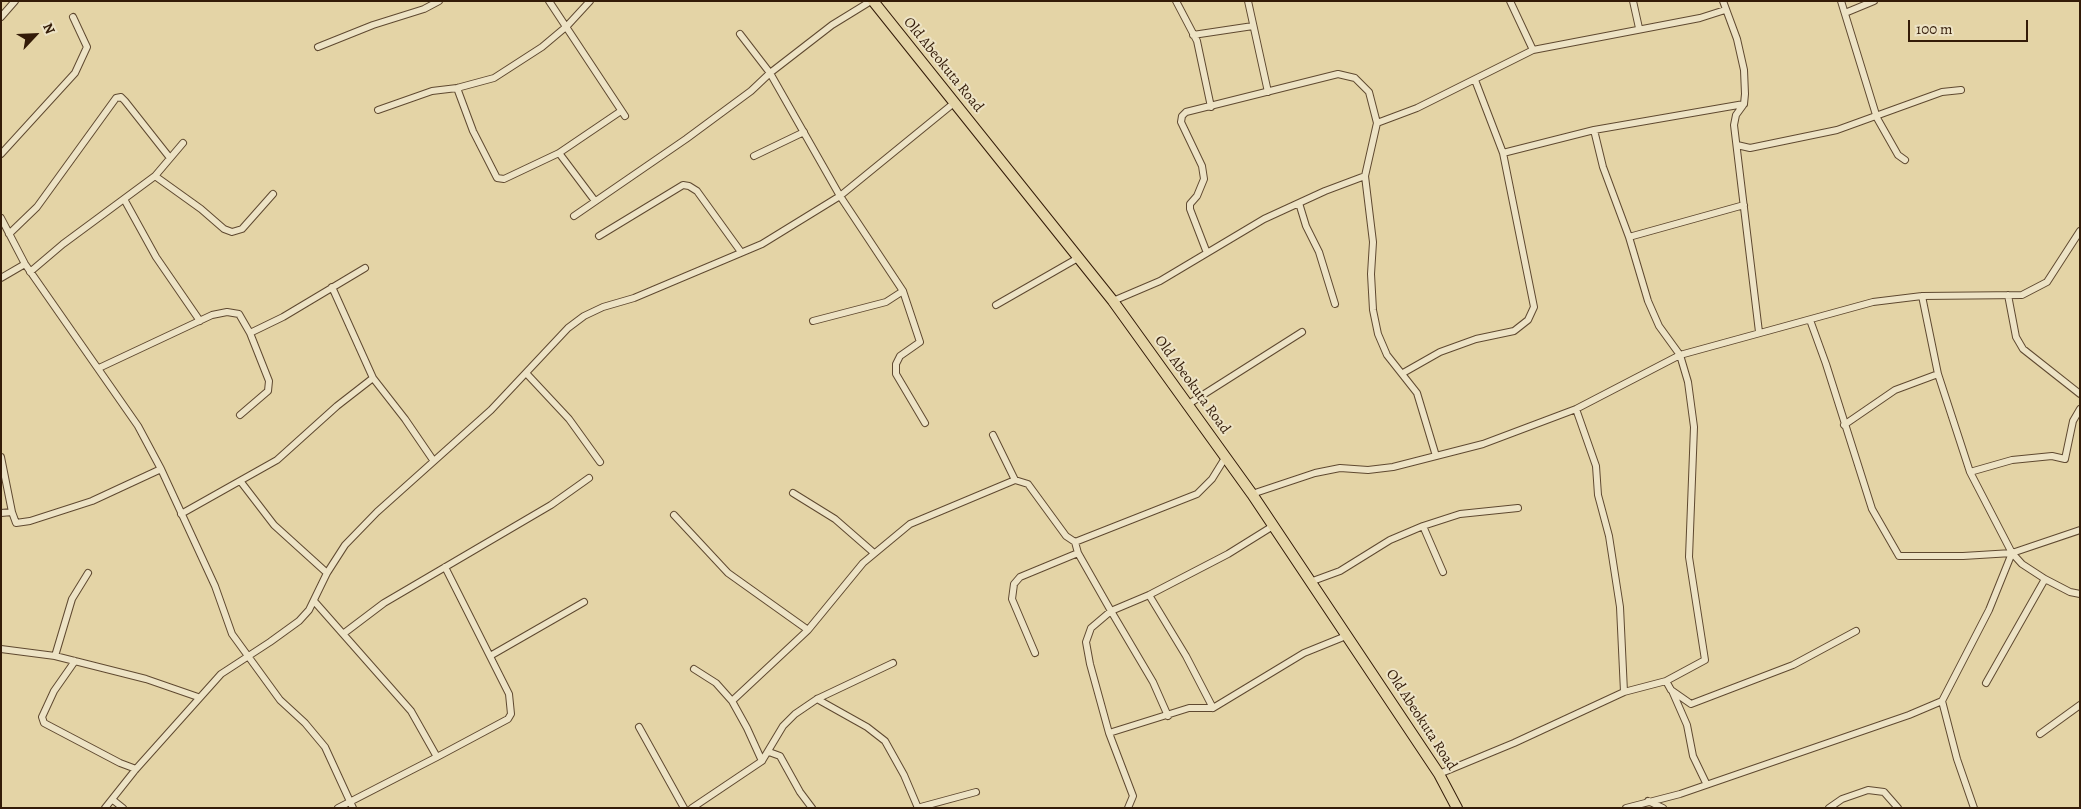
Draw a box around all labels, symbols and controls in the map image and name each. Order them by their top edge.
north arrow [10,10,60,60]
scale bar [1911,10,2031,42]
street label: Old Abeokuta Road [899,14,987,116]
text: 100 m [1916,19,1953,39]
text: N [38,20,60,37]
street label: Old Abeokuta Road [1150,332,1234,438]
street label: Old Abeokuta Road [1382,666,1460,774]

